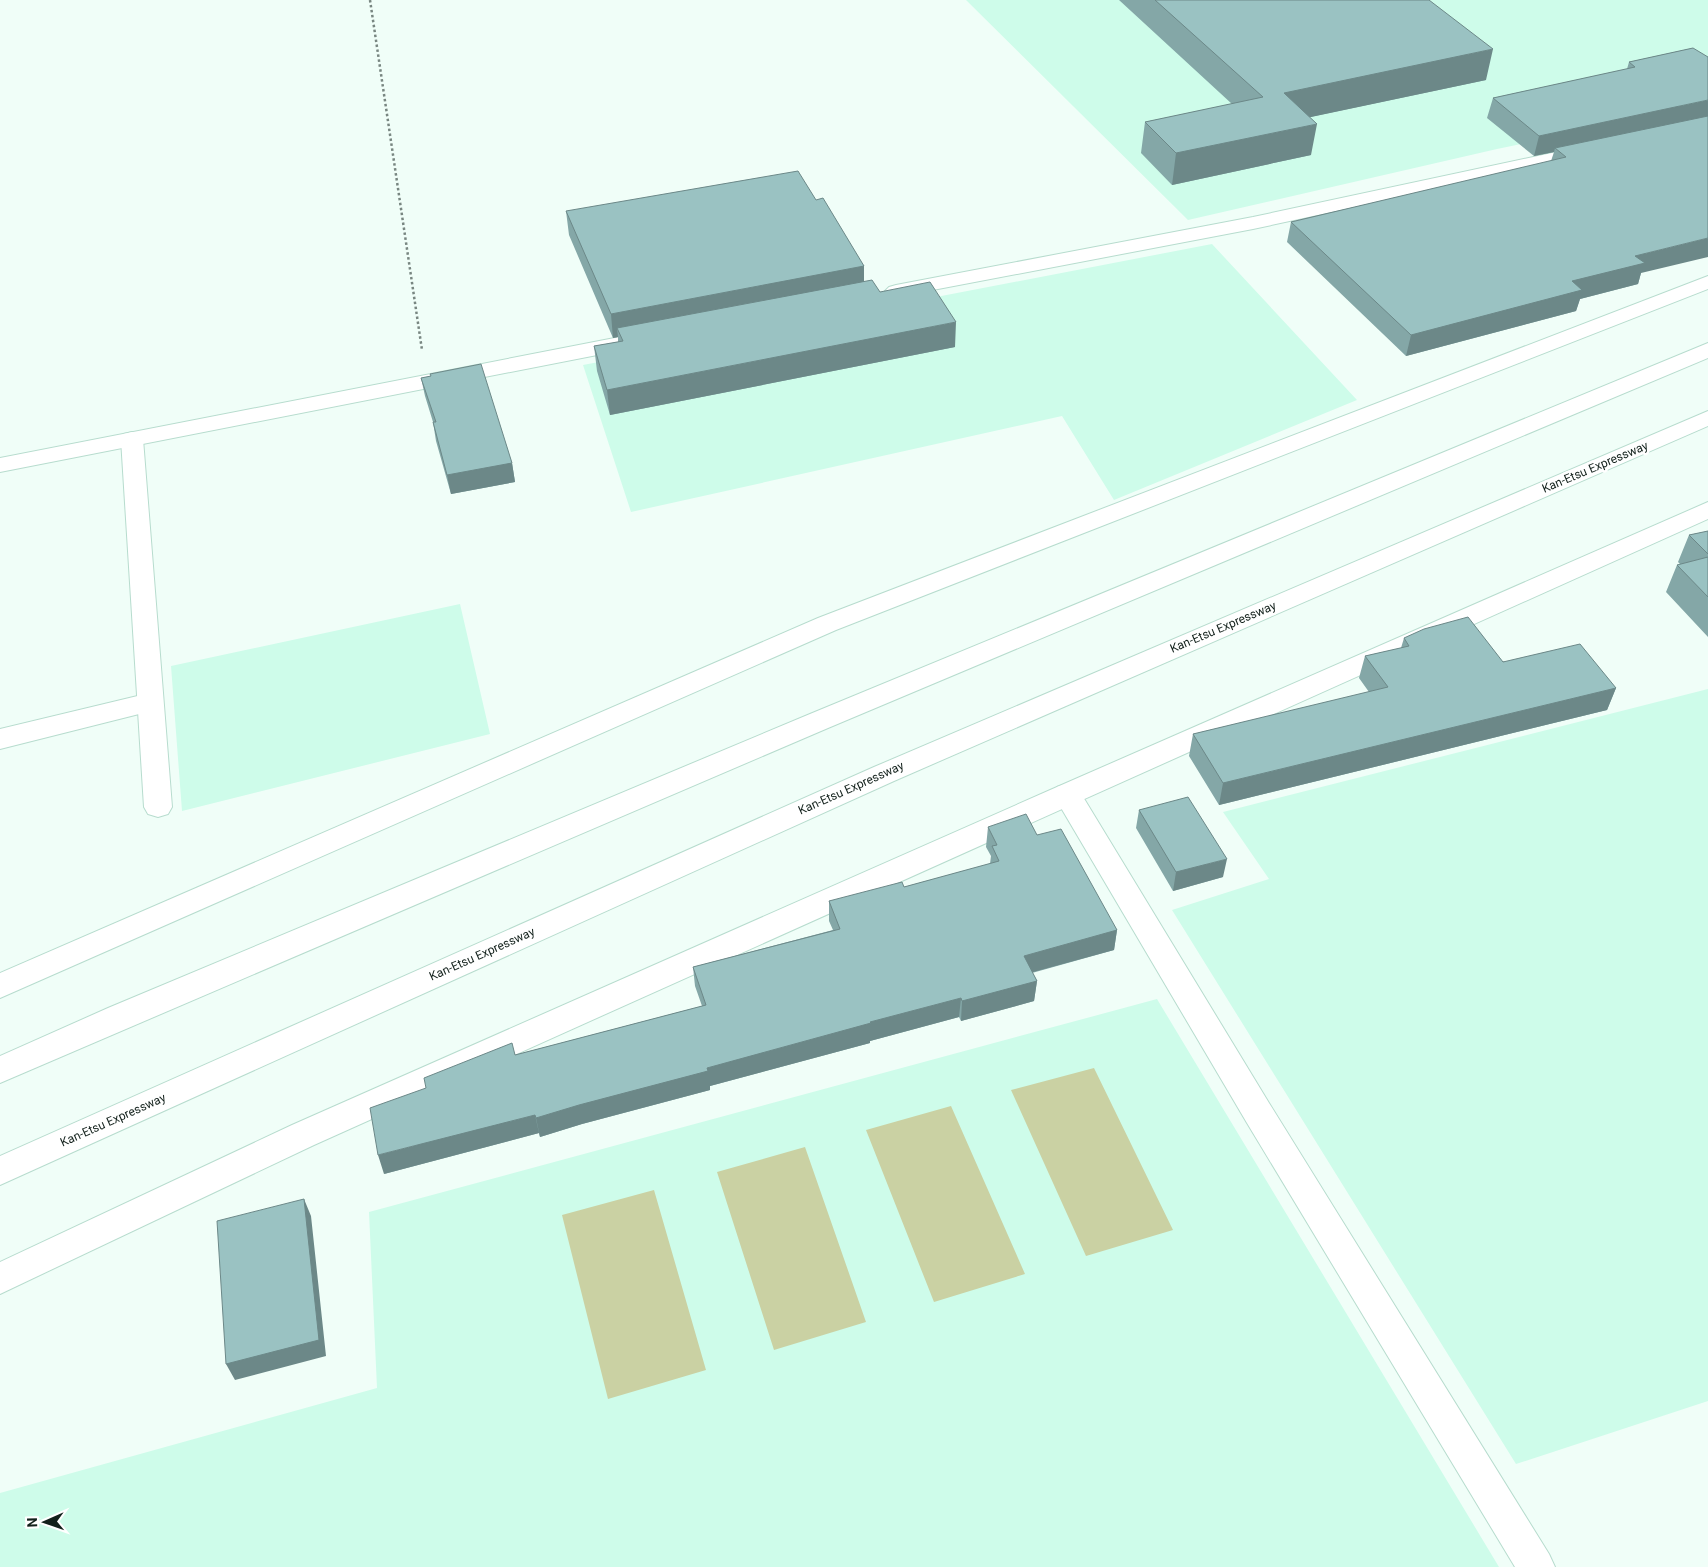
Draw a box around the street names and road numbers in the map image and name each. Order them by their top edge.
street label: Kan-Etsu Expressway [1540,438,1650,496]
street label: Kan-Etsu Expressway [1168,598,1278,656]
street label: Kan-Etsu Expressway [796,758,906,818]
street label: Kan-Etsu Expressway [427,924,537,984]
street label: Kan-Etsu Expressway [58,1090,168,1150]

